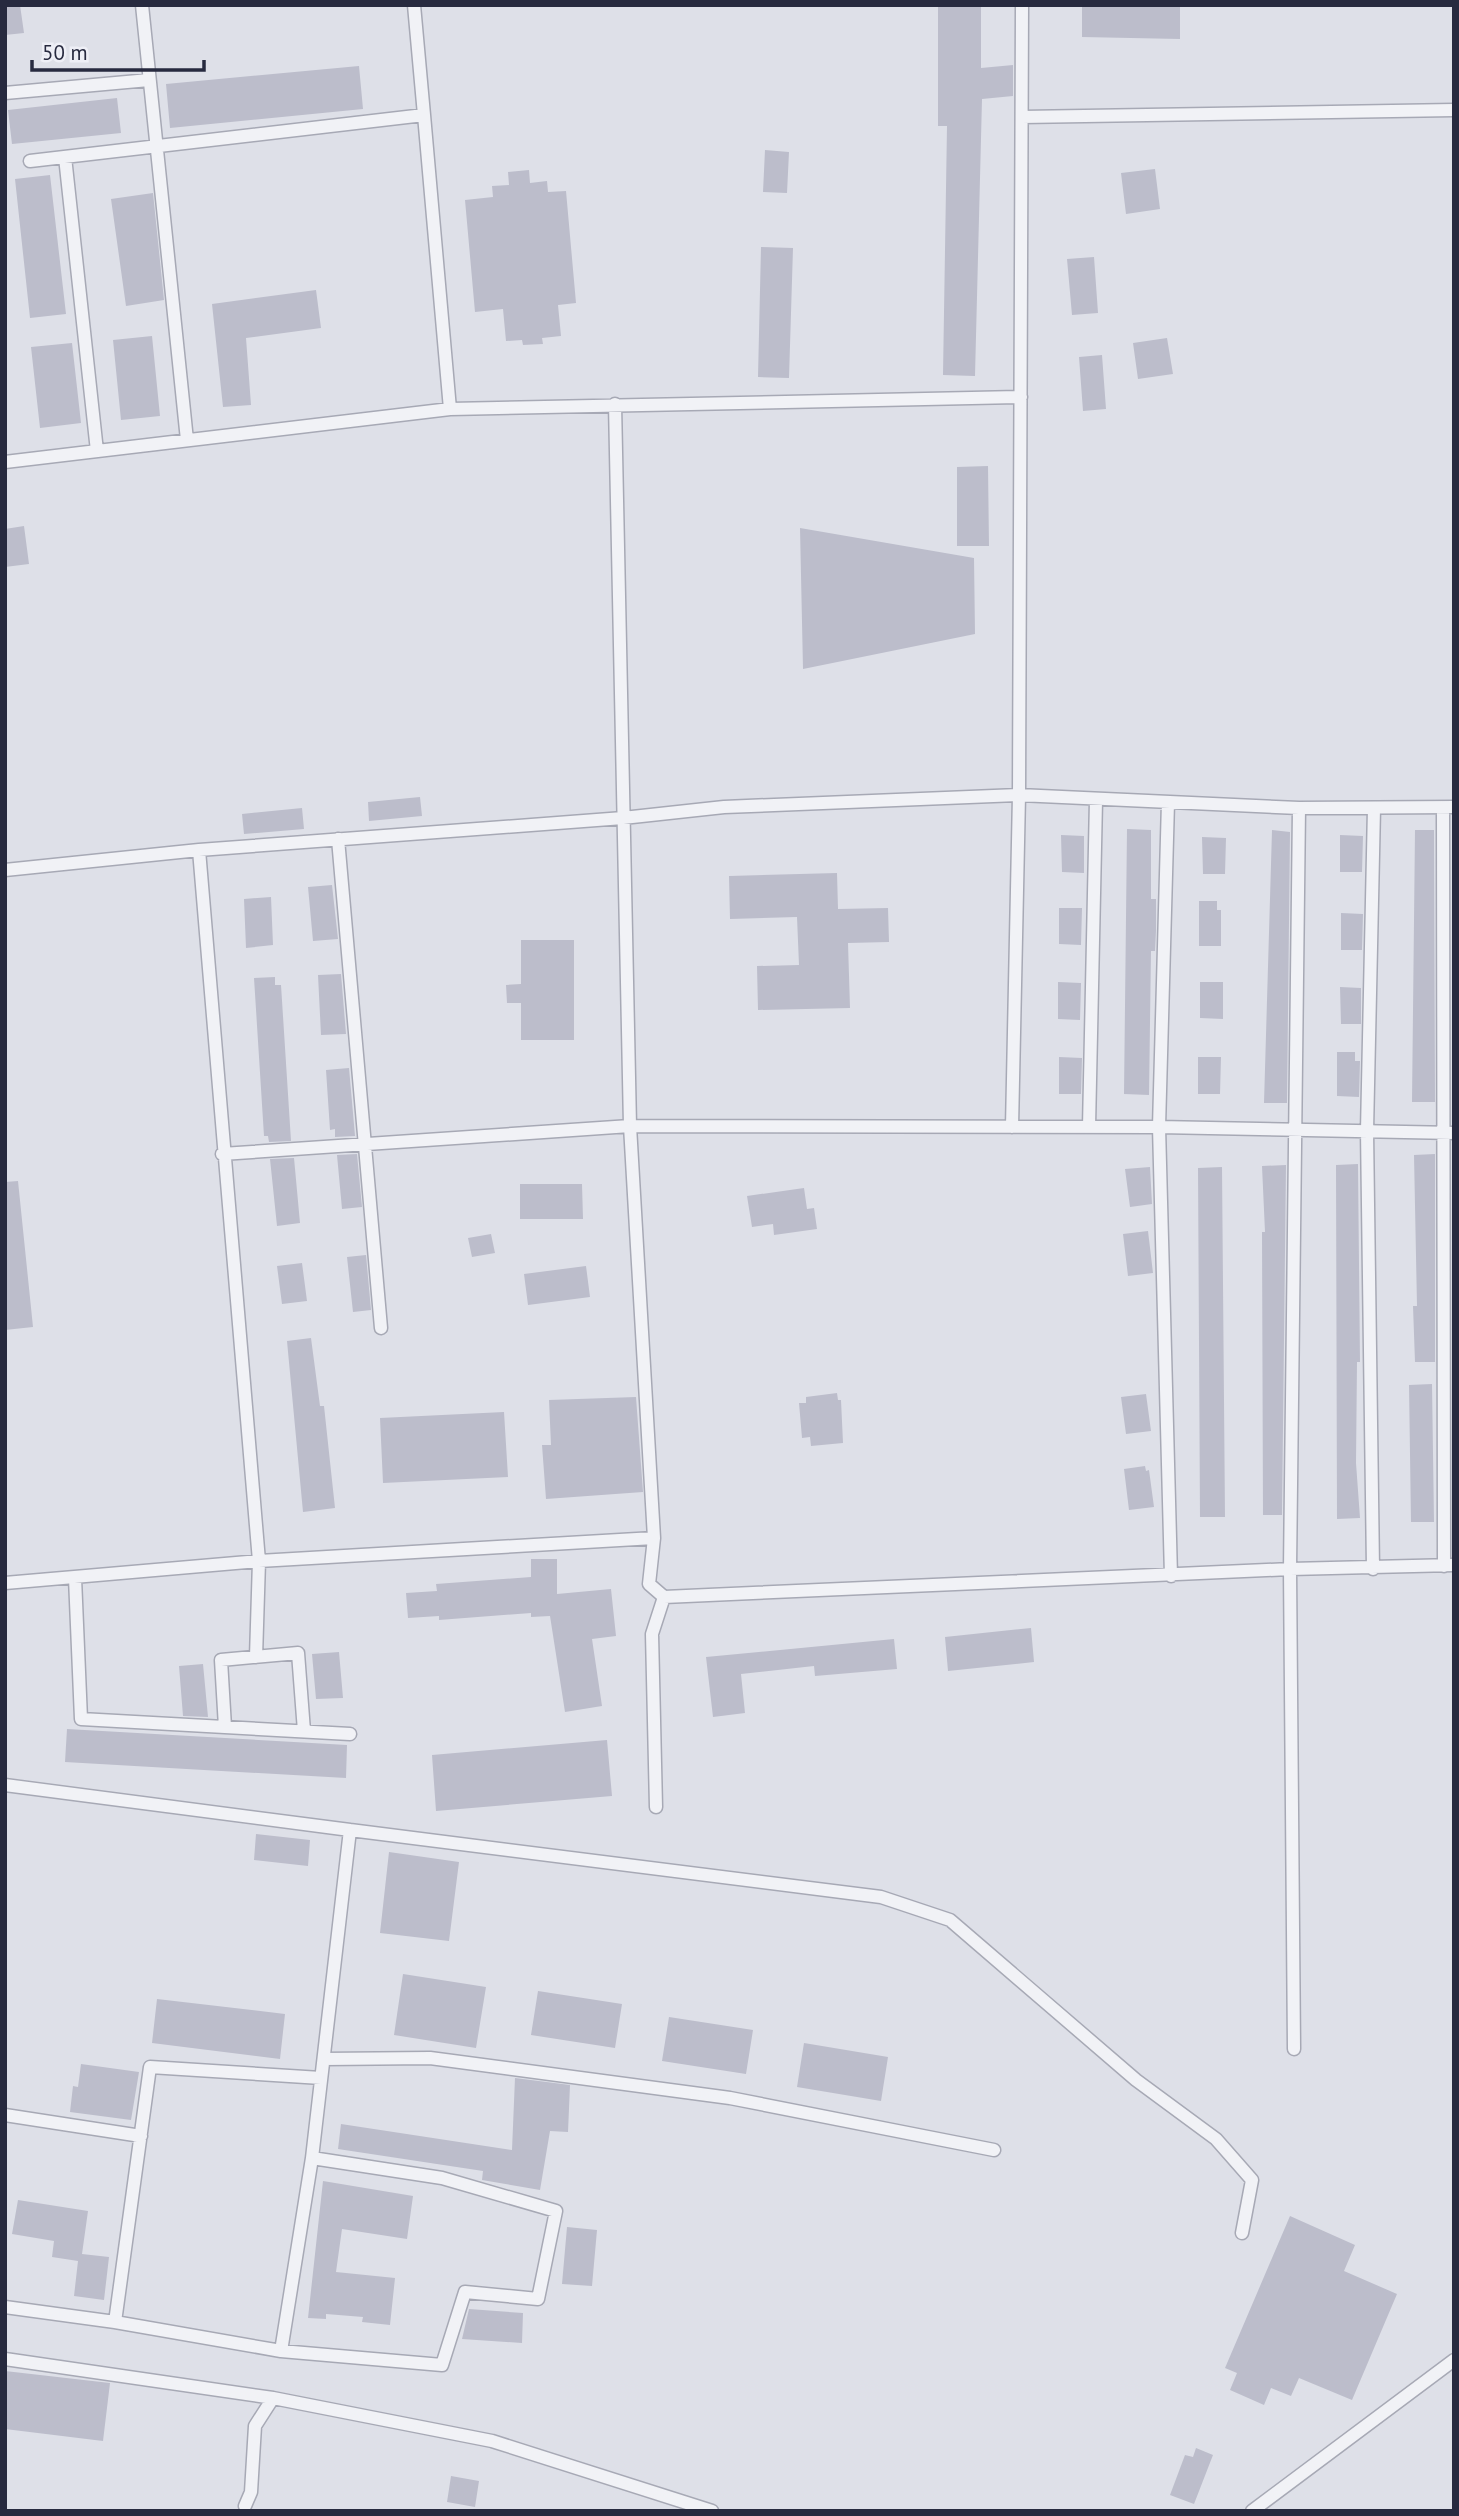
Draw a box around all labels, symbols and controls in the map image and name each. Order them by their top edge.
scale bar [32,28,203,72]
text: 50 m [42,39,88,66]

